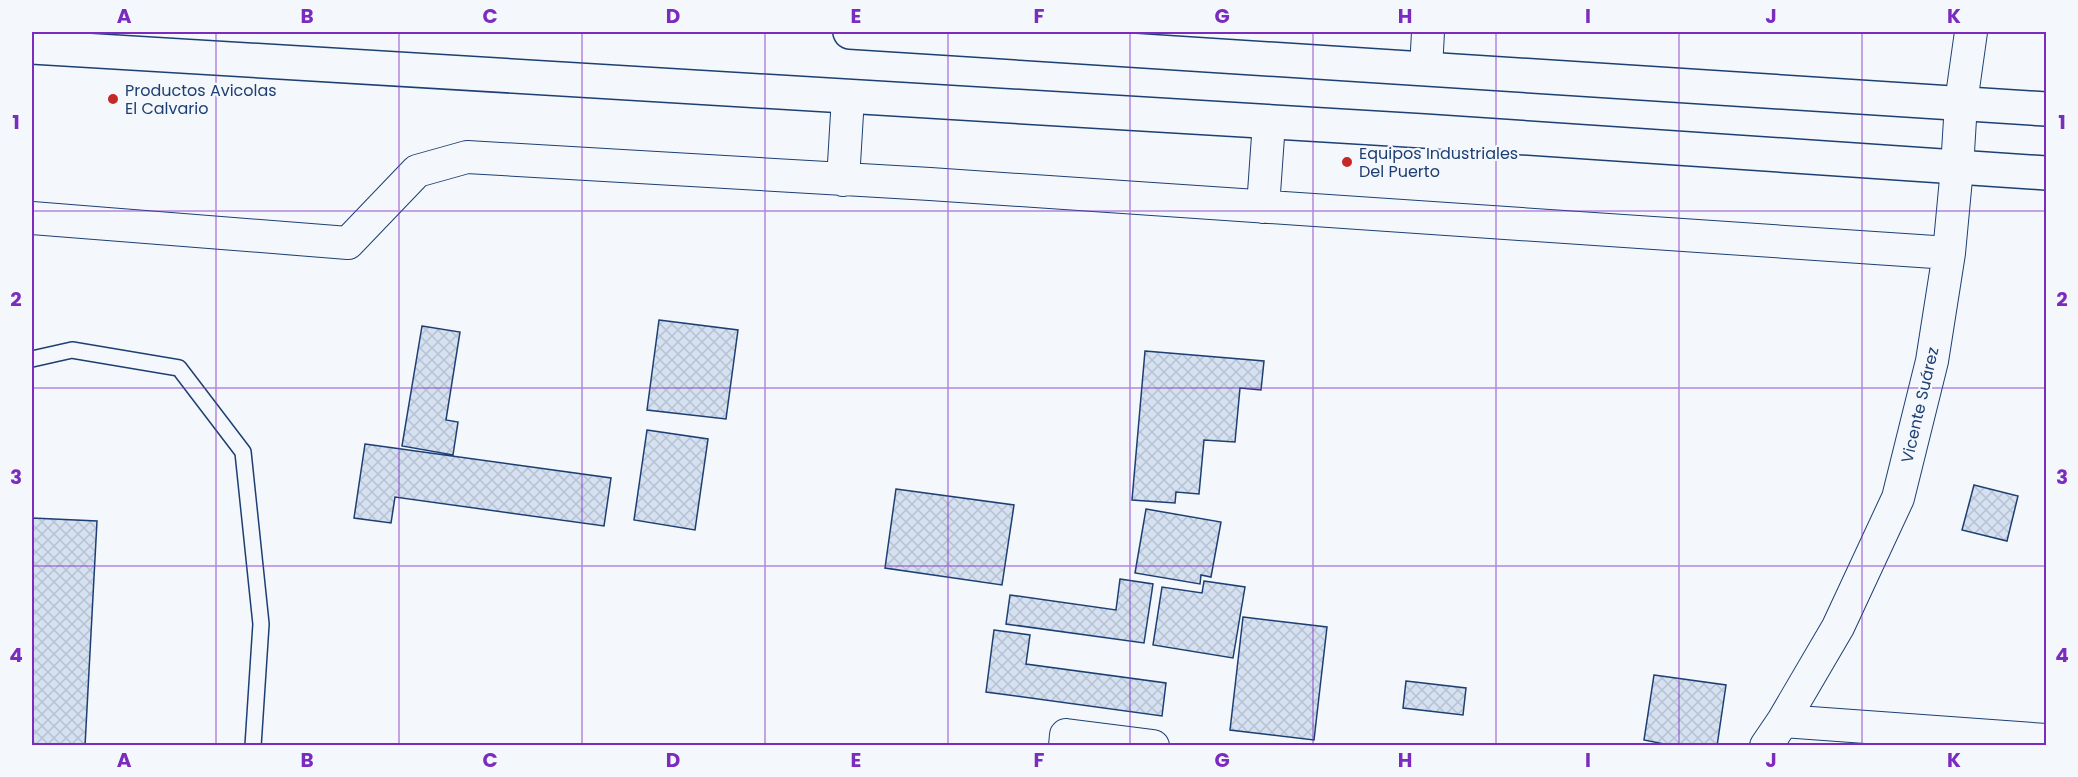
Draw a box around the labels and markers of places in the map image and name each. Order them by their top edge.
place label: Productos Avicolas El Calvario [125,79,277,120]
marker: Productos Avicolas El Calvario [106,92,120,106]
place label: Equipos Industriales Del Puerto [1359,142,1518,183]
marker: Equipos Industriales Del Puerto [1340,155,1354,169]

